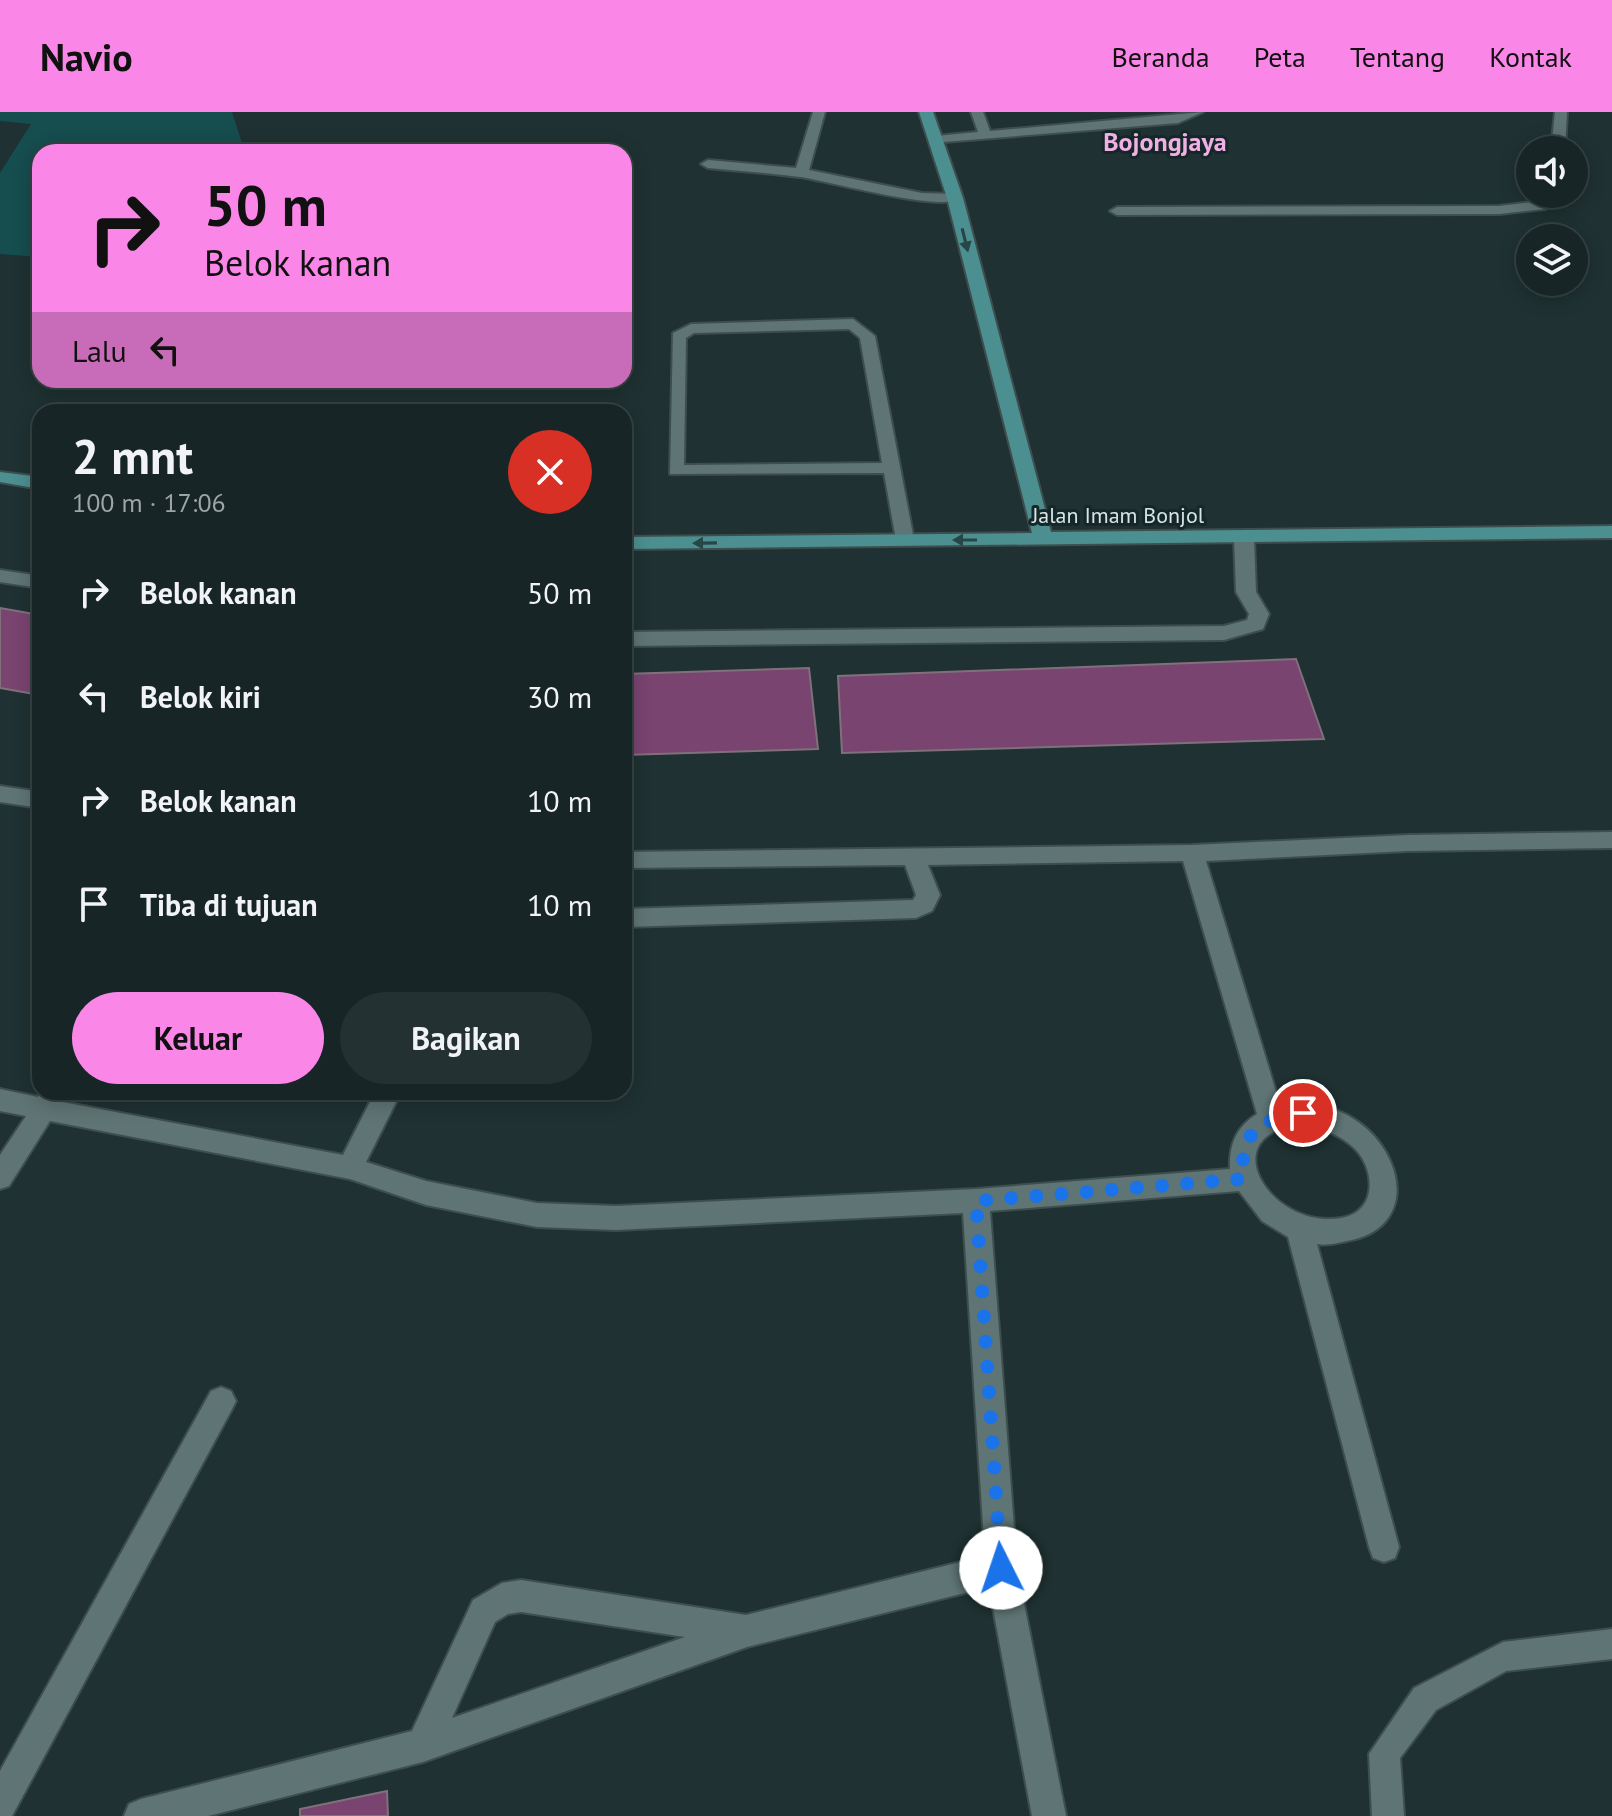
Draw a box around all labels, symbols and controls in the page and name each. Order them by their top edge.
text: Navio [40,32,133,81]
text: Beranda [1111,38,1210,75]
text: Peta [1254,38,1306,75]
text: Tentang [1350,38,1445,75]
text: Kontak [1489,38,1572,75]
district label: Bojongjaya [1103,125,1227,158]
map controls [1516,136,1588,296]
button: sound [1516,136,1588,208]
text: 50 m [204,169,327,241]
icon: right [72,176,176,280]
button: layers [1516,224,1588,296]
one-way arrow [960,228,972,253]
text: Belok kanan [204,239,391,286]
icon: left [143,328,187,372]
text: Lalu [72,331,127,370]
text: 2 mnt [72,425,193,487]
button: close [508,430,592,514]
text: 100 m · 17:06 [72,486,226,519]
street label: Jalan Imam Bonjol [1031,501,1205,529]
one-way arrow [952,534,977,546]
one-way arrow [692,537,717,549]
icon: right [72,570,116,614]
text: Belok kanan [140,573,297,612]
text: 50 m [527,573,592,612]
icon: left [72,674,116,718]
text: Belok kiri [140,677,261,716]
text: 30 m [527,677,592,716]
icon: right [72,778,116,822]
text: Belok kanan [140,781,297,820]
text: 10 m [527,781,592,820]
icon: arrive [72,882,116,926]
text: Tiba di tujuan [140,885,318,924]
text: 10 m [527,885,592,924]
button: Keluar [72,992,324,1084]
button: Bagikan [340,992,592,1084]
pin [1269,1079,1337,1147]
icon: arrive [1281,1091,1325,1135]
position arrow [959,1526,1043,1610]

